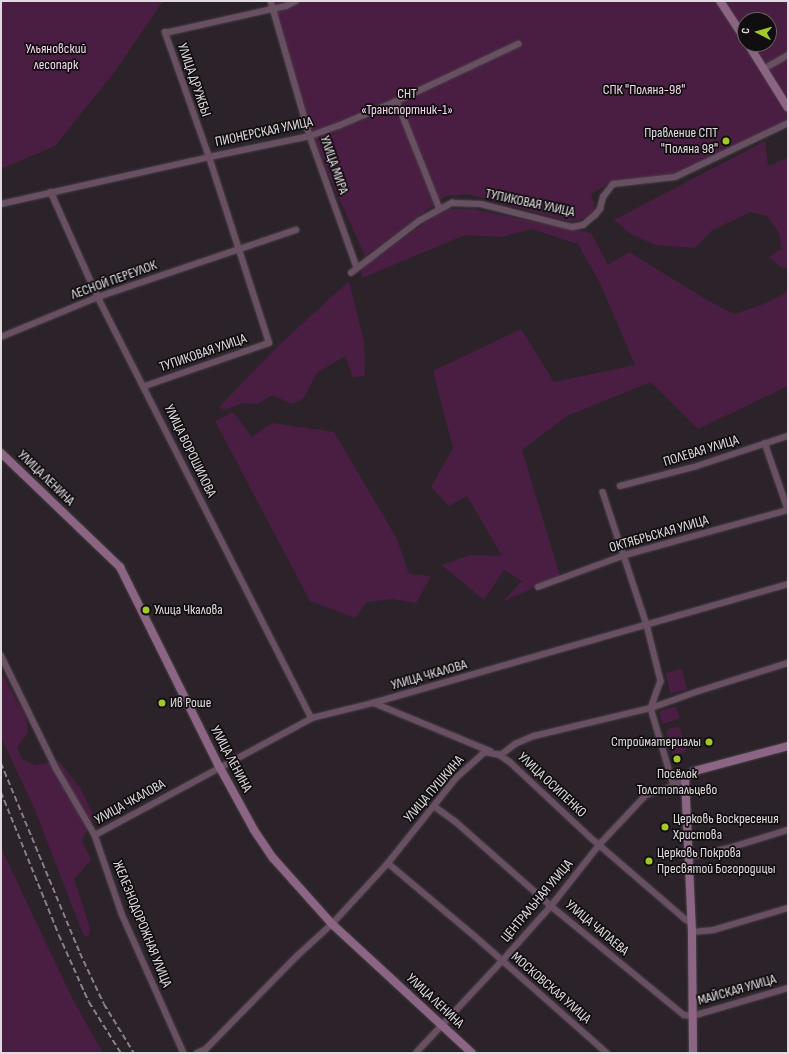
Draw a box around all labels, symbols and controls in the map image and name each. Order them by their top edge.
north arrow [737,12,777,52]
text: С [739,27,752,34]
park label: Ульяновский лесопарк [26,41,86,74]
street label: УЛИЦА ДРУЖБЫ [174,41,214,119]
park label: СПК "Поляна-98" [603,82,685,98]
park label: СНТ «Транспортник-1» [361,86,453,118]
street label: ПИОНЕРСКАЯ УЛИЦА [214,113,314,151]
place label: Правление СПТ "Поляна 98" [644,125,718,158]
street label: УЛИЦА МИРА [316,134,352,196]
marker: Правление СПТ "Поляна 98" [721,136,731,146]
street label: ТУПИКОВАЯ УЛИЦА [484,185,576,221]
street label: ЛЕСНОЙ ПЕРЕУЛОК [69,257,159,303]
street label: ТУПИКОВАЯ УЛИЦА [157,330,249,376]
street label: УЛИЦА ВОРОШИЛОВА [160,402,220,500]
street label: ПОЛЕВАЯ УЛИЦА [661,432,741,470]
street label: УЛИЦА ЛЕНИНА [14,447,78,509]
street label: ОКТЯБРЬСКАЯ УЛИЦА [607,512,711,556]
place label: Улица Чкалова [154,602,223,618]
marker: Улица Чкалова [141,605,151,615]
street label: УЛИЦА ЧКАЛОВА [389,656,469,694]
place label: Ив Роше [170,695,211,711]
marker: Ив Роше [157,698,167,708]
street label: УЛИЦА ЛЕНИНА [207,723,255,795]
place label: Стройматериалы [611,734,701,750]
marker: Стройматериалы [704,737,714,747]
street label: УЛИЦА ОСИПЕНКО [514,749,590,821]
street label: УЛИЦА ПУШКИНА [400,752,468,826]
marker: Посёлок Толстопальцево [672,754,682,764]
place label: Посёлок Толстопальцево [637,766,717,798]
street label: УЛИЦА ЧКАЛОВА [92,776,168,828]
place label: Церковь Воскресения Христова [673,811,779,844]
marker: Церковь Воскресения Христова [660,822,670,832]
place label: Церковь Покрова Пресвятой Богородицы [657,845,775,878]
street label: ЦЕНТРАЛЬНАЯ УЛИЦА [498,856,576,946]
marker: Церковь Покрова Пресвятой Богородицы [644,856,654,866]
street label: ЖЕЛЕЗНОДОРОЖНАЯ УЛИЦА [109,858,175,990]
street label: УЛИЦА ЧАПАЕВА [562,897,632,959]
street label: МОСКОВСКАЯ УЛИЦА [508,949,594,1027]
street label: УЛИЦА ЛЕНИНА [403,970,467,1032]
street label: МАЙСКАЯ УЛИЦА [696,971,778,1009]

